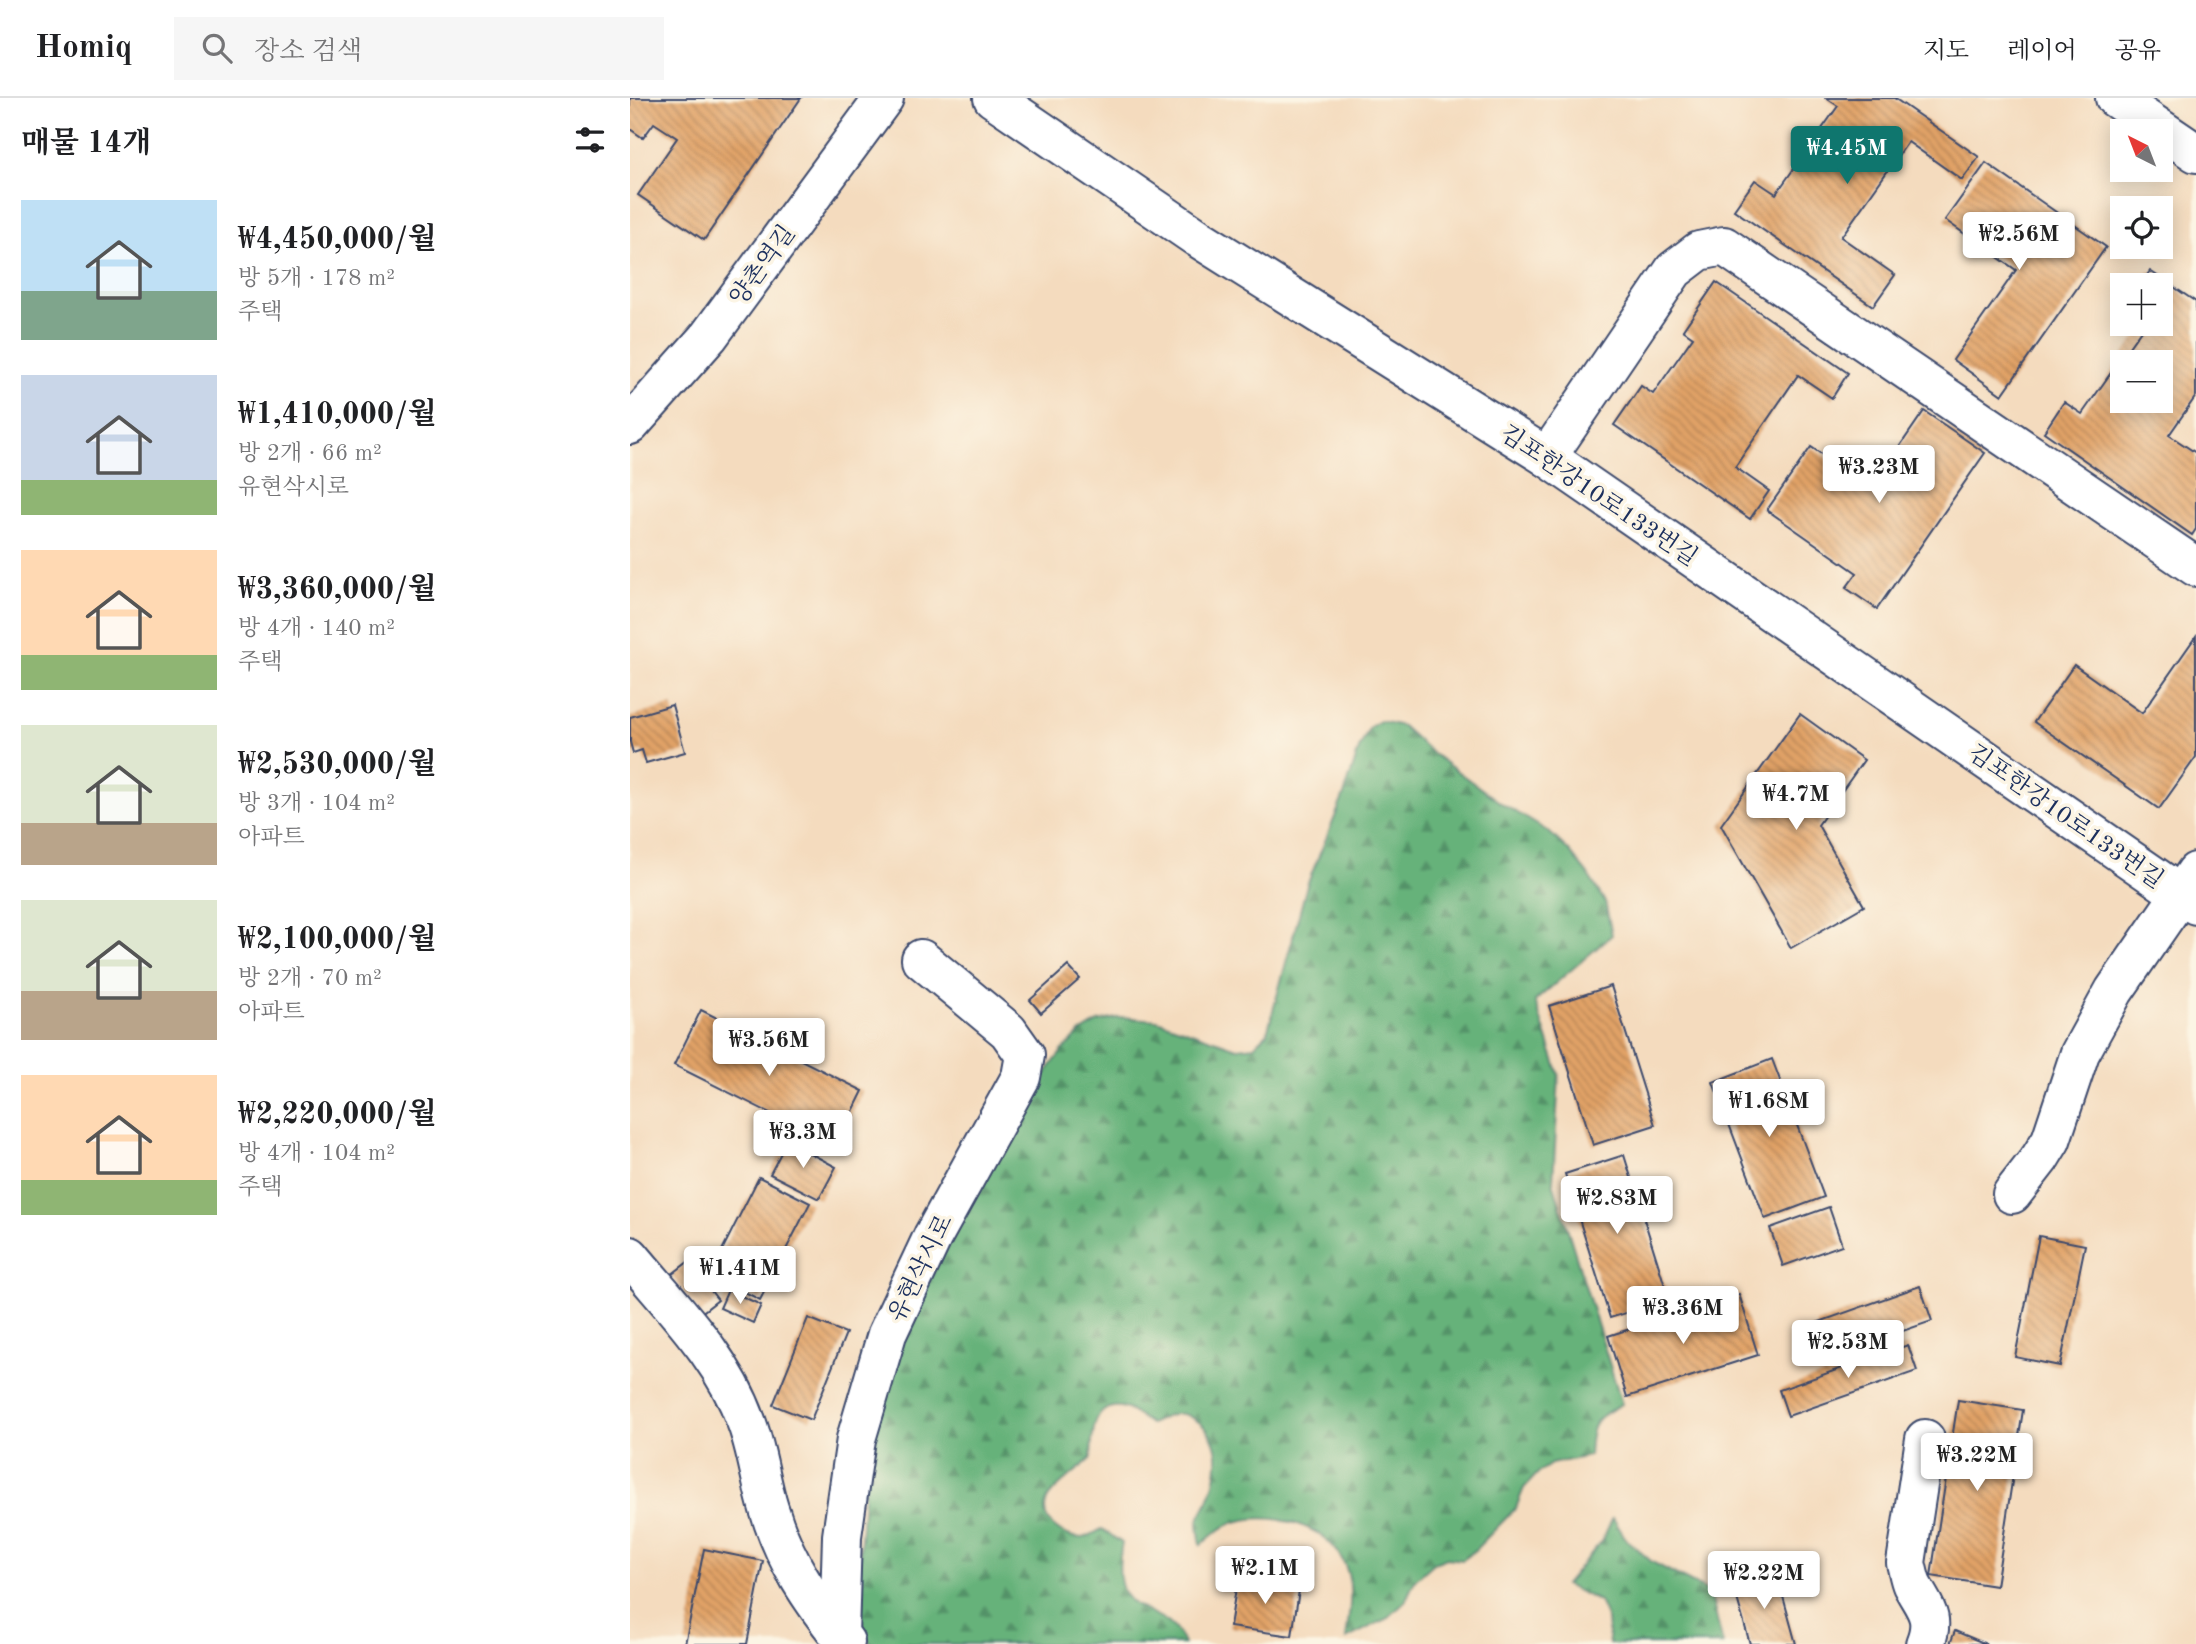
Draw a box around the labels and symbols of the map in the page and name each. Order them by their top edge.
north arrow [2110,119,2174,182]
pin: ₩4.45M [1790,126,1904,186]
pin: ₩2.56M [1962,212,2076,272]
street label: 양촌역길 [724,220,801,311]
street label: 김포한강10로133번길 [1495,420,1702,571]
pin: ₩3.23M [1822,446,1936,505]
street label: 김포한강10로133번길 [1963,740,2168,894]
pin: ₩4.7M [1747,772,1845,832]
pin: ₩3.56M [712,1018,826,1078]
pin: ₩1.68M [1712,1080,1826,1139]
pin: ₩3.3M [754,1110,852,1170]
pin: ₩2.83M [1560,1176,1674,1236]
street label: 유현삭시로 [884,1211,958,1326]
pin: ₩1.41M [683,1246,797,1306]
pin: ₩3.36M [1626,1286,1740,1346]
pin: ₩2.53M [1791,1320,1905,1380]
pin: ₩3.22M [1920,1434,2034,1493]
pin: ₩2.1M [1216,1546,1314,1606]
pin: ₩2.22M [1707,1552,1821,1611]

